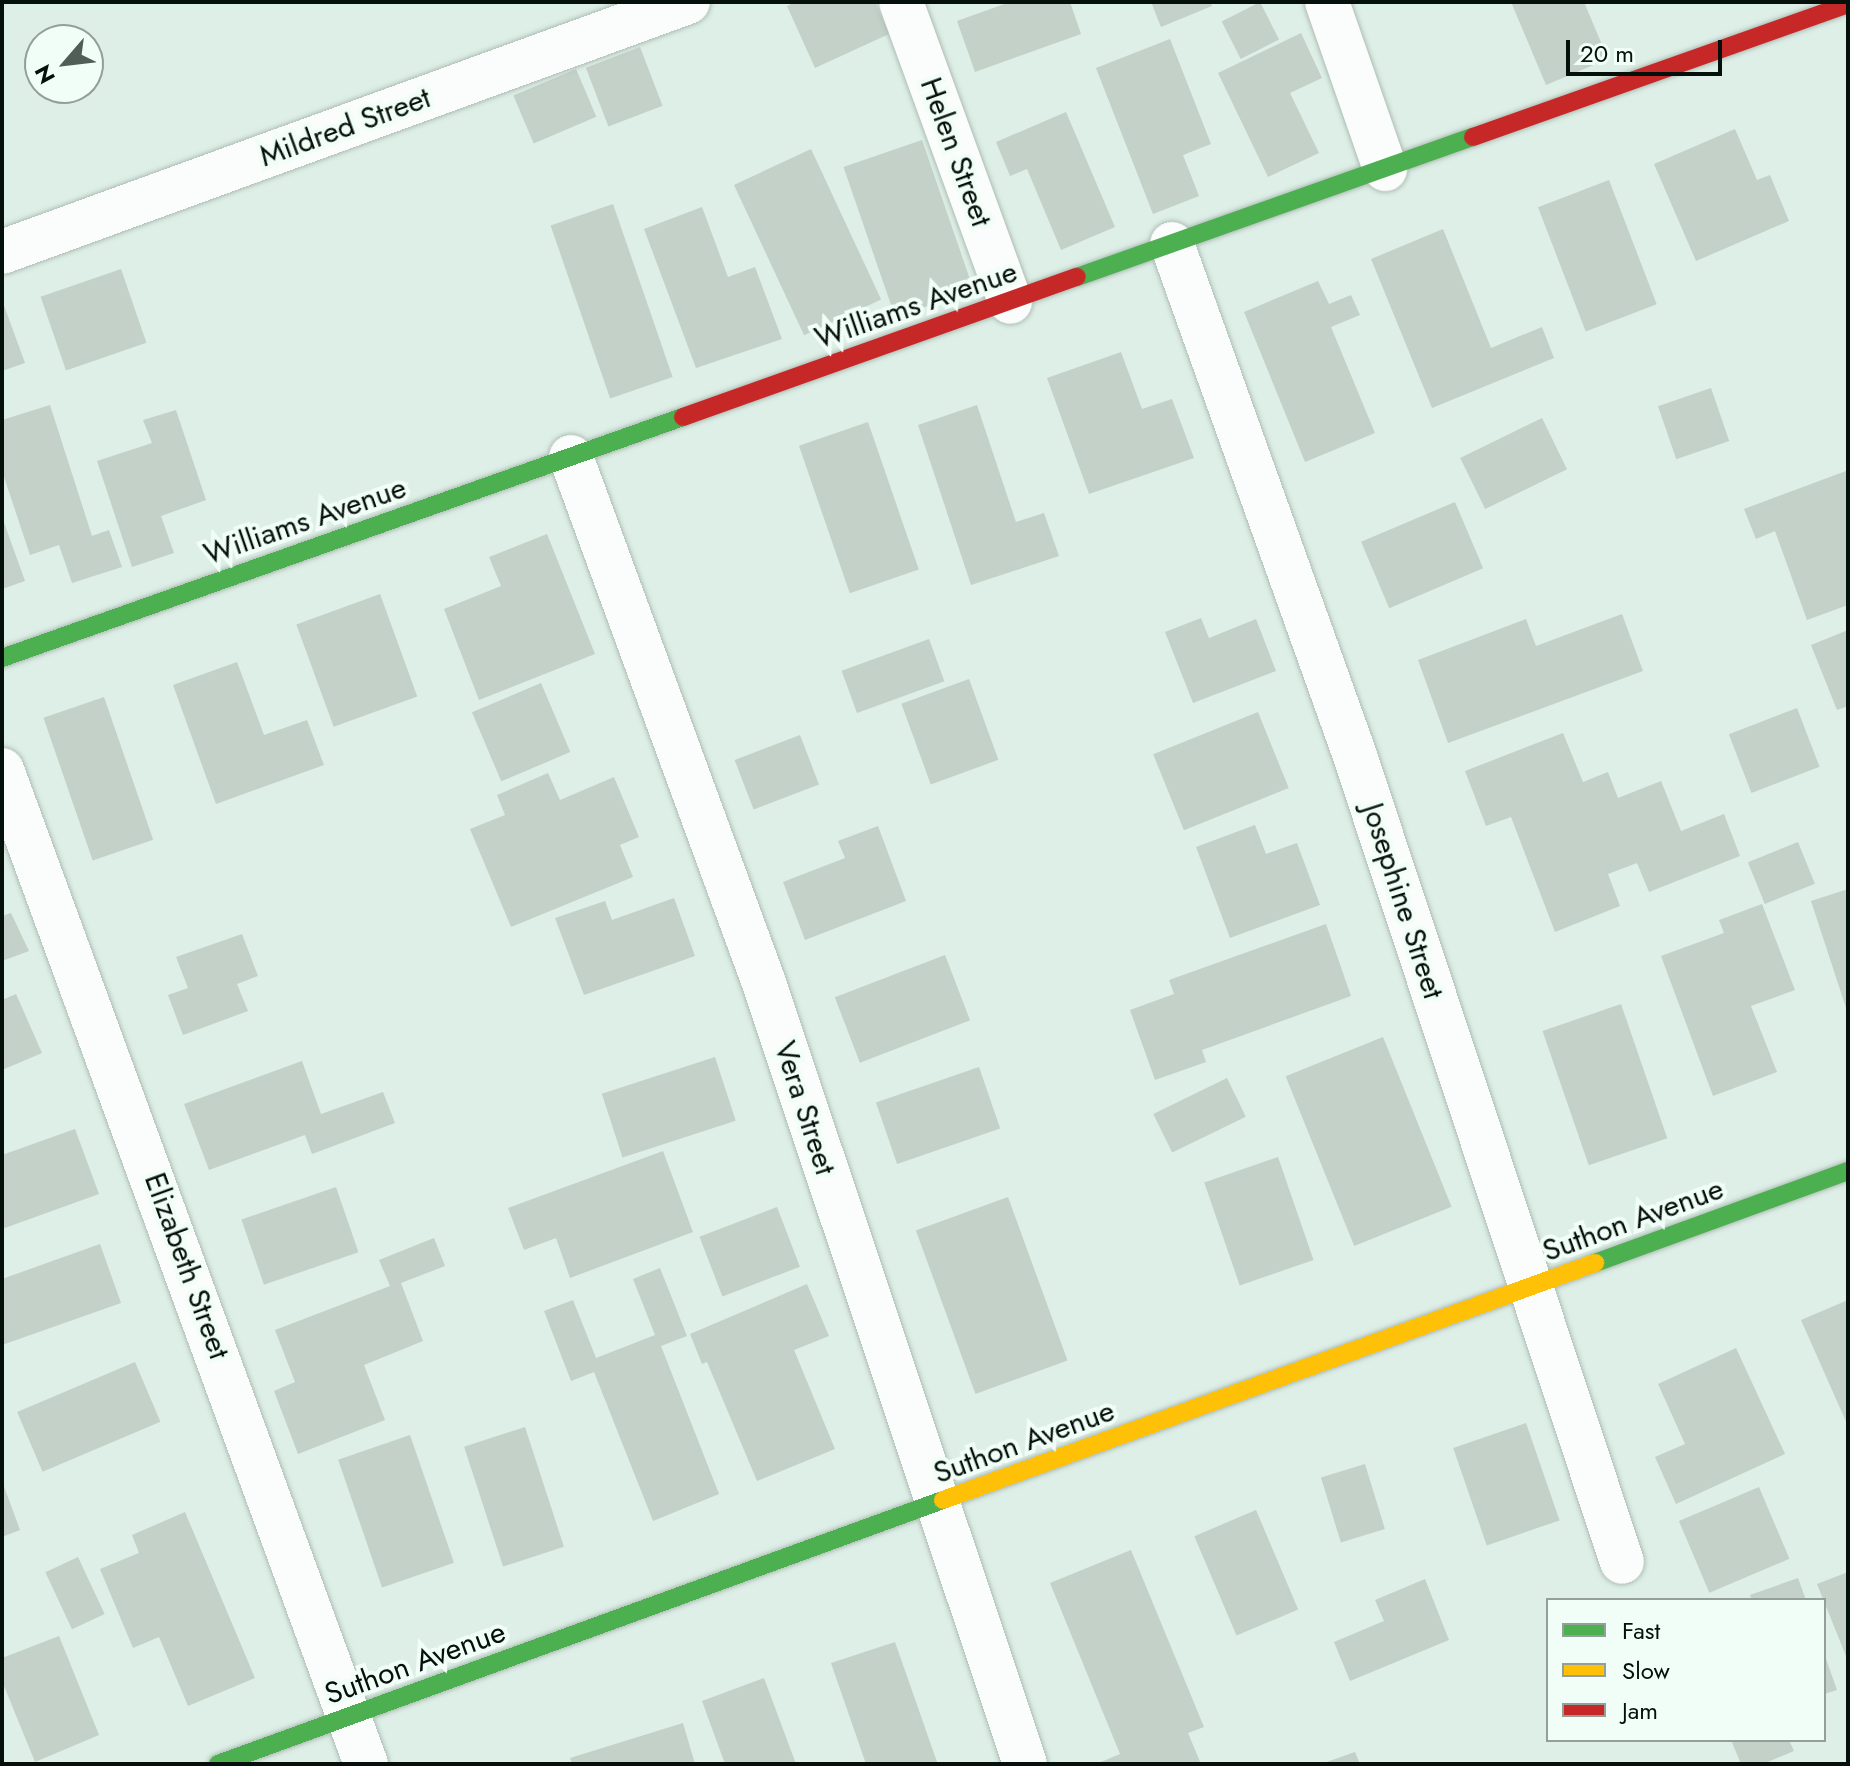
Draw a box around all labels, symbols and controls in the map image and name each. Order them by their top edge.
north arrow [24,24,104,104]
scale bar [1570,24,1726,74]
text: 20 m [1580,36,1634,71]
text: N [26,59,63,90]
street label: Helen Street [912,73,1000,231]
street label: Mildred Street [255,79,435,175]
street label: Williams Avenue [810,254,1022,356]
street label: Williams Avenue [199,470,411,572]
street label: Josephine Street [1354,799,1452,1003]
street label: Vera Street [767,1037,843,1179]
street label: Elizabeth Street [137,1168,237,1364]
street label: Suthon Avenue [1538,1171,1728,1269]
street label: Suthon Avenue [929,1393,1119,1491]
legend [1546,1598,1826,1742]
text: Fast [1622,1613,1660,1648]
street label: Suthon Avenue [320,1614,510,1712]
text: Slow [1622,1653,1670,1688]
text: Jam [1622,1693,1658,1728]

